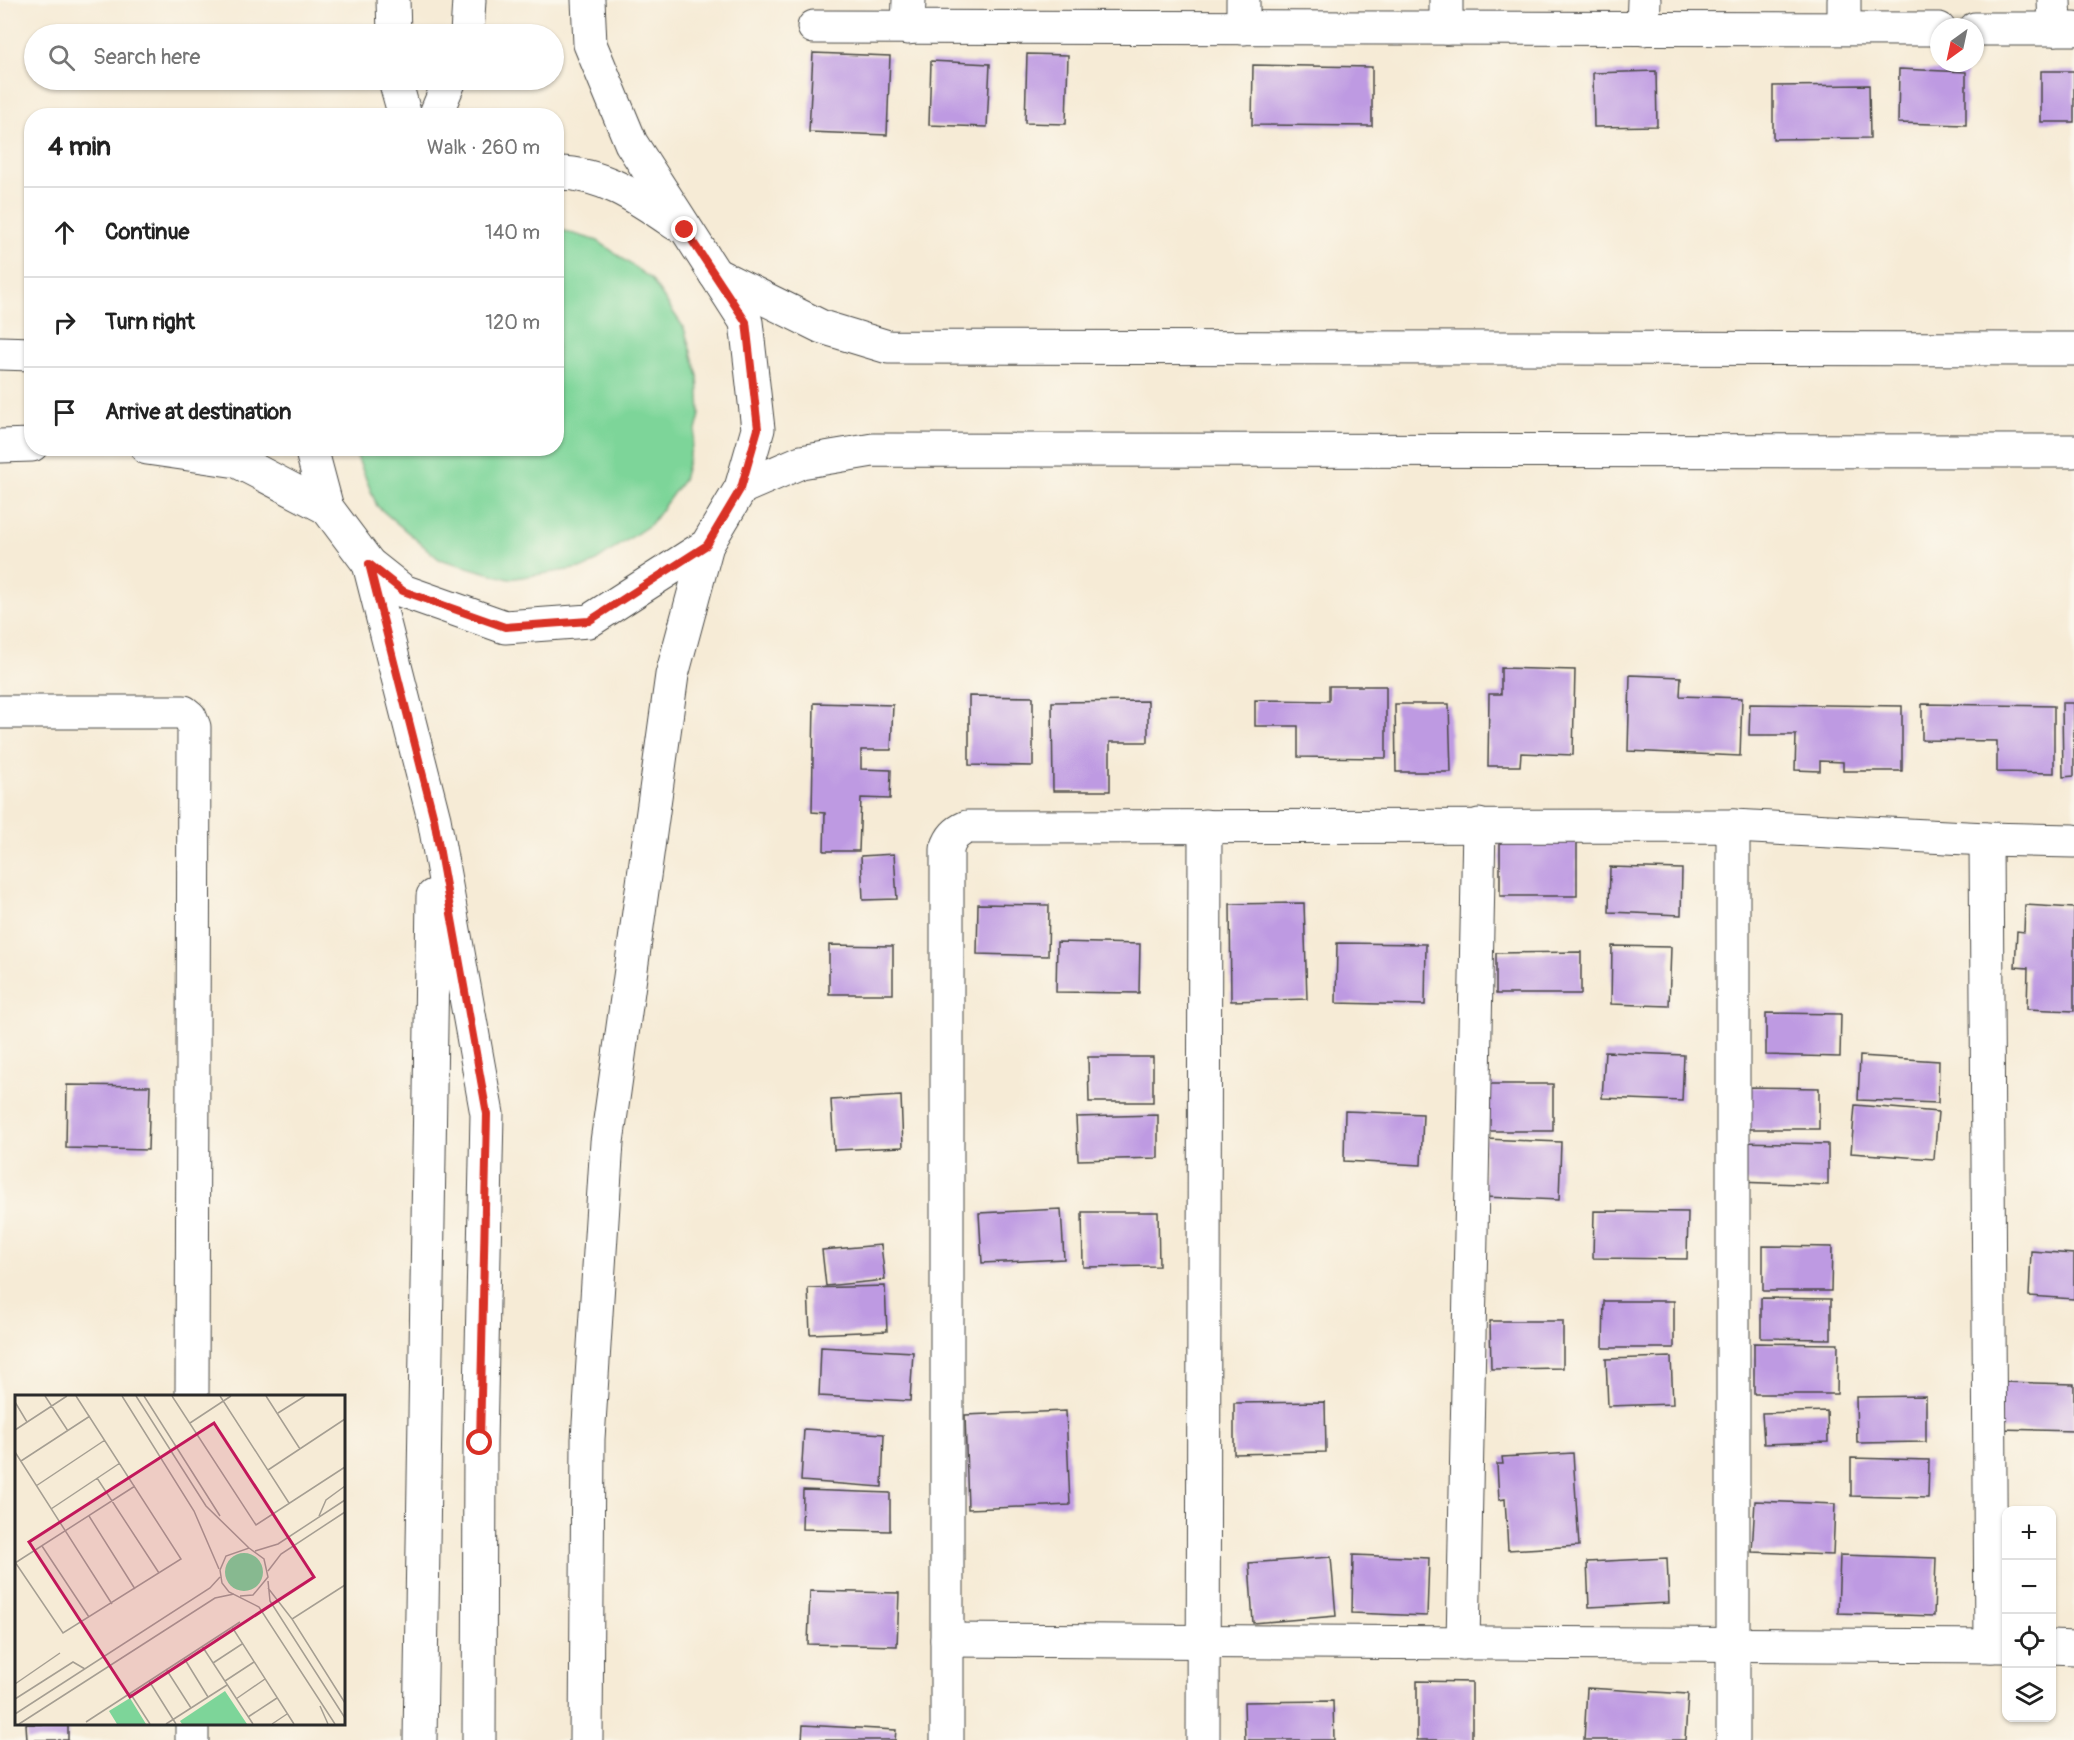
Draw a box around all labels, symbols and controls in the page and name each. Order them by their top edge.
north arrow [1930,18,1984,72]
search box [24,24,564,90]
icon: search [45,41,78,74]
text: Search here [93,43,200,71]
text: 4 min [48,131,111,163]
text: Walk · 260 m [427,135,540,160]
icon: ahead [48,216,81,249]
route end [671,216,697,242]
text: Continue [105,218,189,246]
text: 140 m [485,220,540,245]
icon: right [48,306,81,339]
text: Turn right [105,308,195,336]
text: 120 m [485,310,540,335]
icon: arrive [48,396,81,429]
text: Arrive at destination [105,398,291,426]
inset map [15,1395,345,1725]
route start [466,1429,492,1455]
map controls [2002,1506,2056,1722]
button: + [2002,1506,2056,1560]
button: − [2002,1560,2056,1614]
button: locate [2002,1614,2056,1668]
button: layers [2002,1668,2056,1722]

